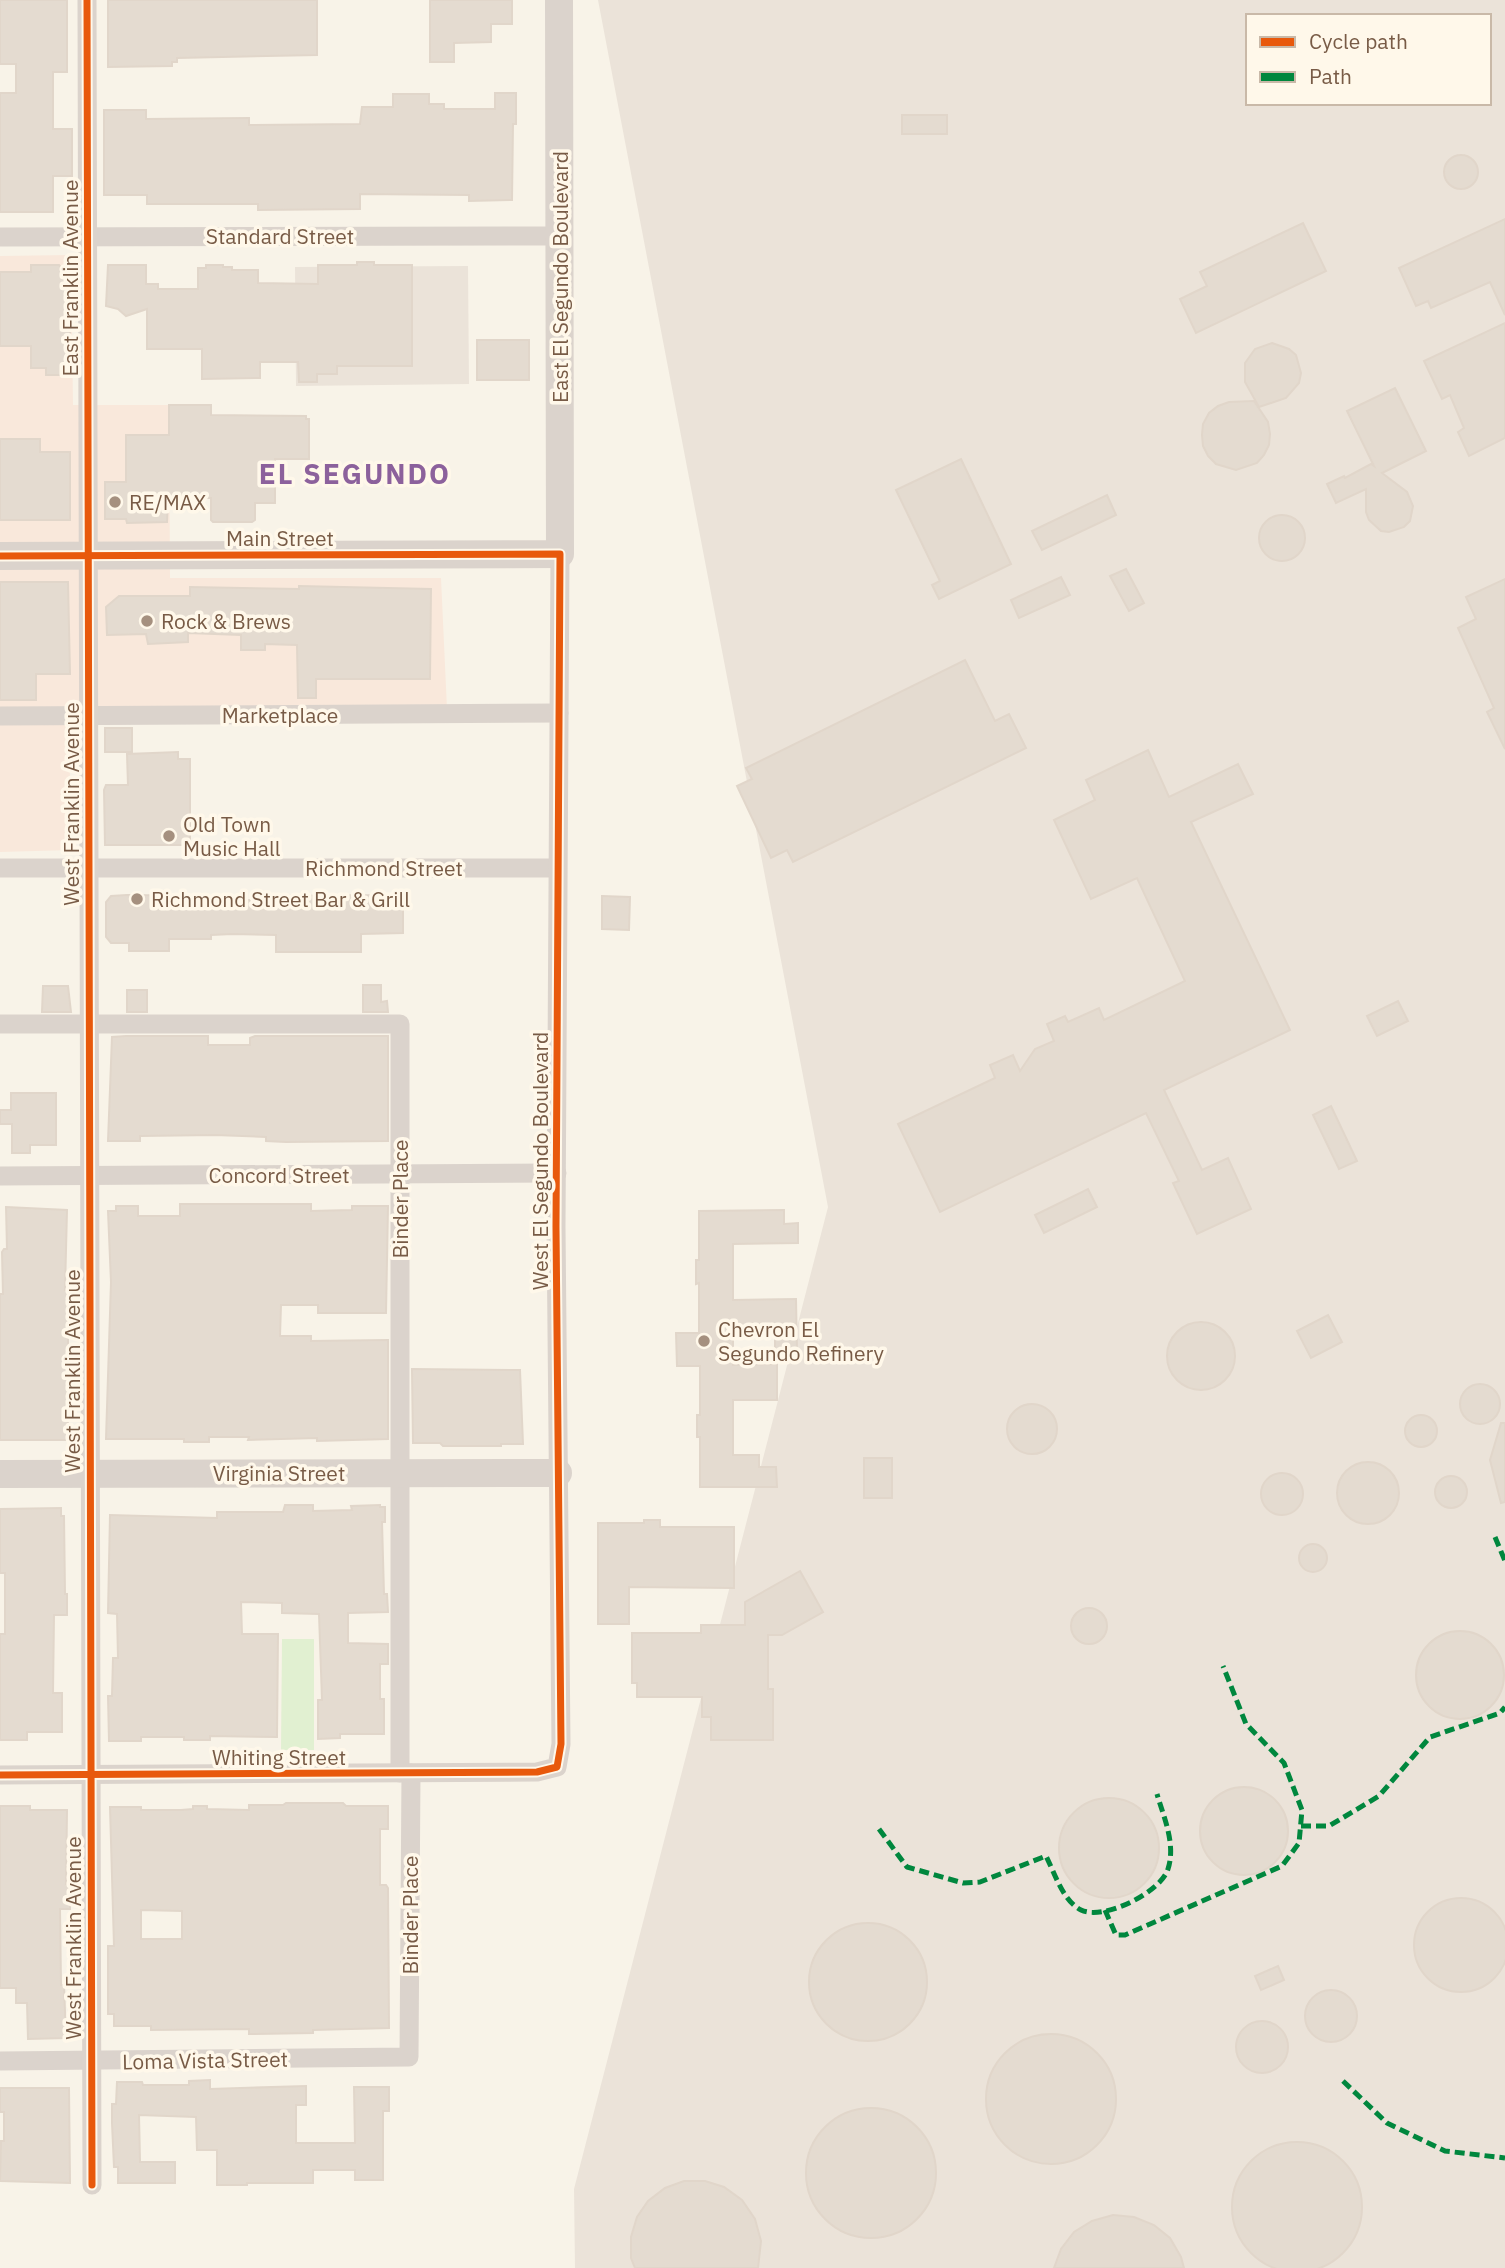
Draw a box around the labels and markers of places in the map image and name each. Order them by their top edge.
place label: RE/MAX [129,488,206,516]
marker: RE/MAX [107,494,123,510]
place label: Rock & Brews [161,607,291,635]
marker: Rock & Brews [139,613,155,629]
place label: Old Town Music Hall [183,810,281,862]
marker: Old Town Music Hall [161,828,177,844]
place label: Richmond Street Bar & Grill [151,885,410,913]
marker: Richmond Street Bar & Grill [129,891,145,907]
place label: Chevron El Segundo Refinery [718,1315,884,1367]
marker: Chevron El Segundo Refinery [696,1333,712,1349]

